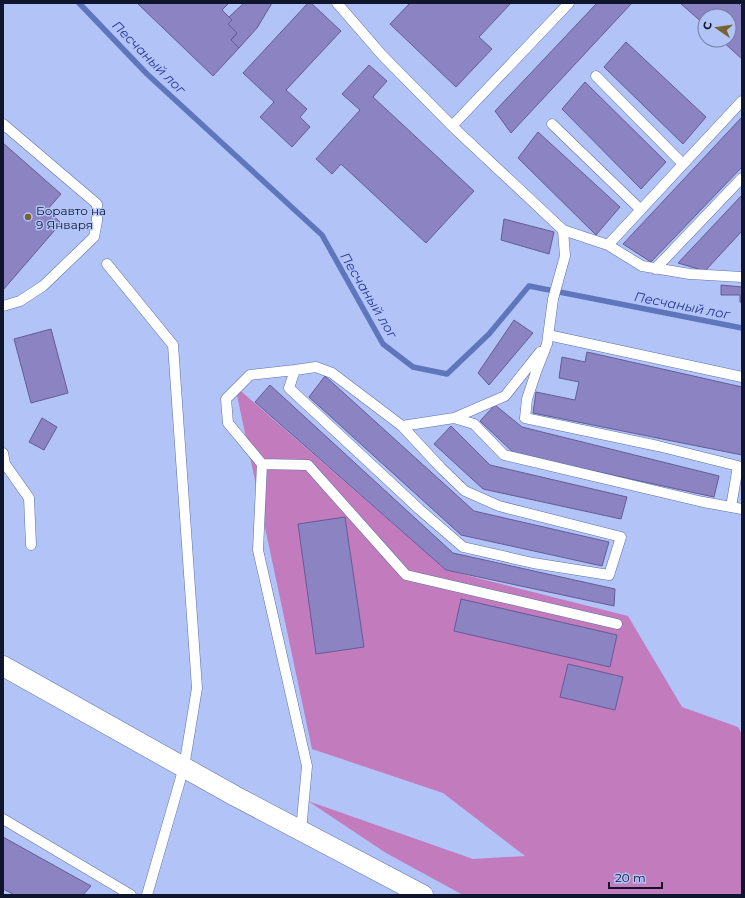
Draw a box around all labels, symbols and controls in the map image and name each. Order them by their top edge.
north arrow [697,8,737,48]
water label: Песчаный лог [109,17,190,98]
text: С [700,20,715,31]
place label: Боравто на 9 Января [36,203,106,232]
marker: Боравто на 9 Января [23,212,33,222]
water label: Песчаный лог [337,249,401,341]
water label: Песчаный лог [633,288,732,322]
scale bar [609,864,662,890]
text: 20 m [615,870,646,885]

